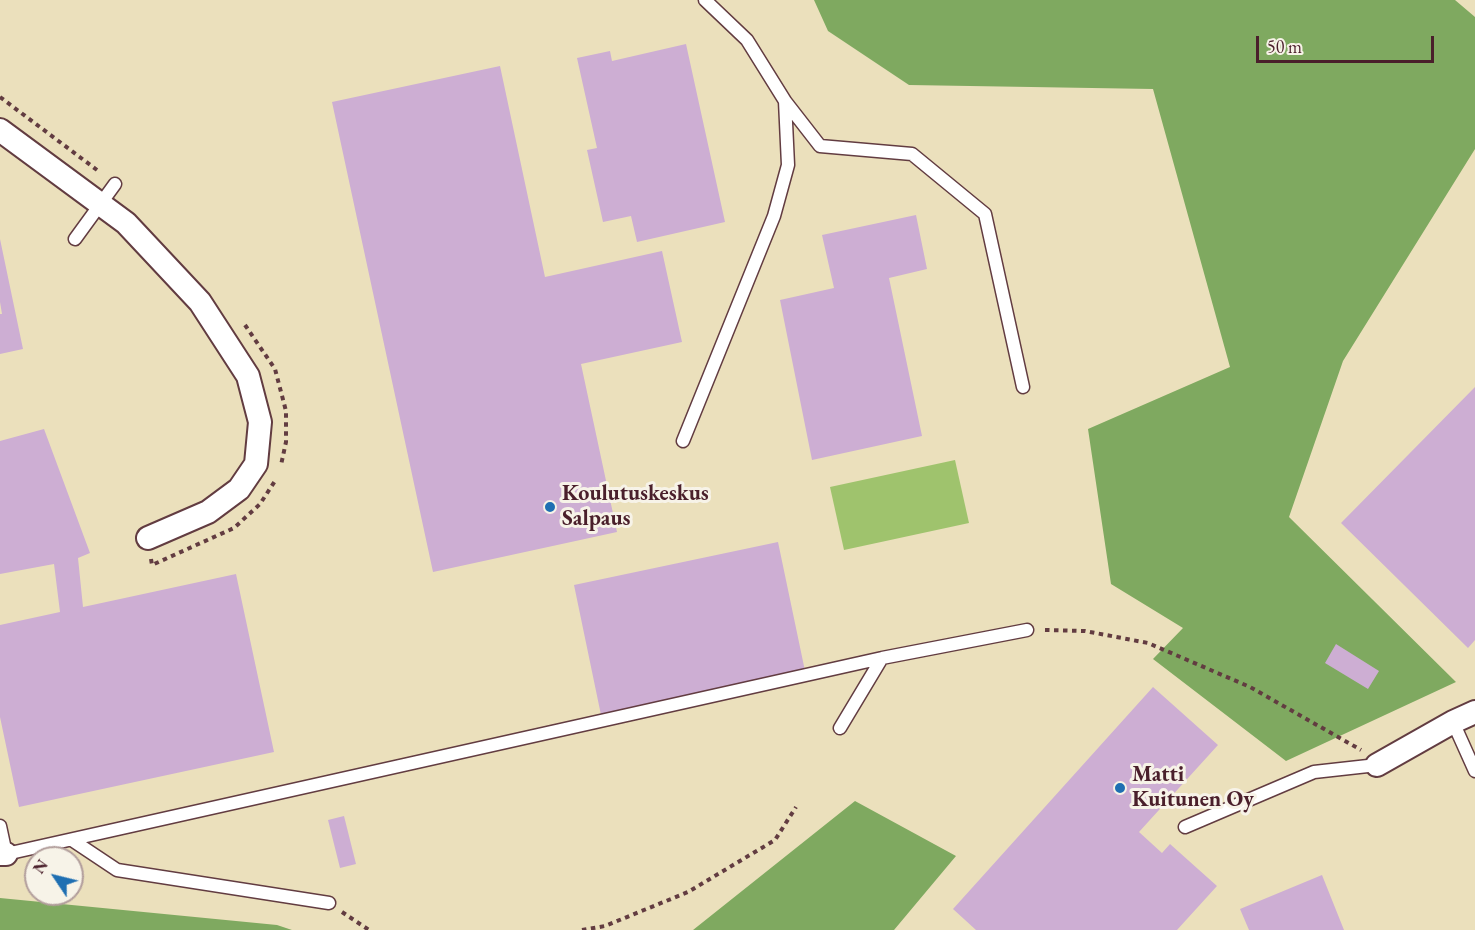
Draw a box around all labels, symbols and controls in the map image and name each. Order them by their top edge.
scale bar [1259,24,1438,62]
text: 50 m [1267,35,1302,58]
place label: Koulutuskeskus Salpaus [562,481,709,532]
marker: Koulutuskeskus Salpaus [543,500,557,514]
place label: Matti Kuitunen Oy [1132,762,1254,813]
marker: Matti Kuitunen Oy [1113,781,1127,795]
north arrow [24,846,84,906]
text: N [28,855,53,878]

